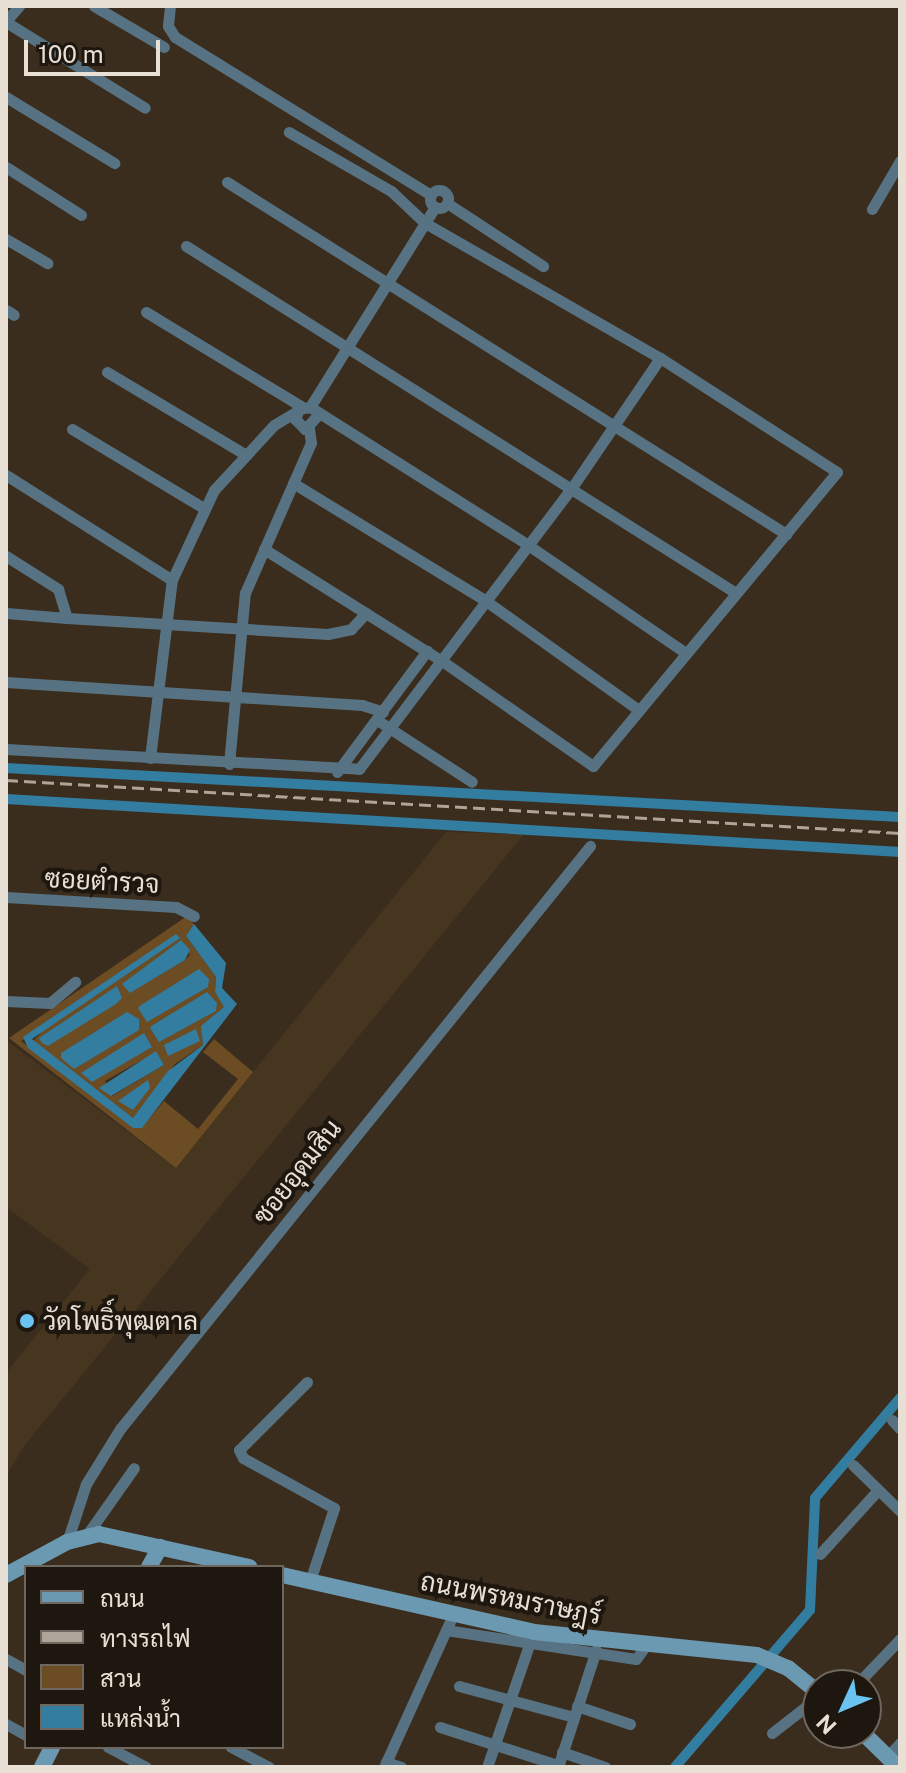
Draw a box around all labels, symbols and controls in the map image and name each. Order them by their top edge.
scale bar [28,24,164,74]
text: 100 m [38,40,104,68]
street label: ซอยตำรวจ [44,862,160,900]
street label: ซอยอุดมสิน [246,1113,348,1231]
place label: วัดโพธิ์พุฒตาล [43,1305,198,1337]
marker: วัดโพธิ์พุฒตาล [18,1312,36,1330]
legend [24,1565,284,1749]
street label: ถนนพรหมราษฎร์ [418,1565,604,1631]
text: ถนน [100,1584,145,1612]
text: ทางรถไฟ [100,1624,191,1652]
text: สวน [100,1664,142,1692]
north arrow [802,1669,882,1749]
text: แหล่งน้ำ [100,1704,181,1732]
text: N [811,1709,842,1740]

